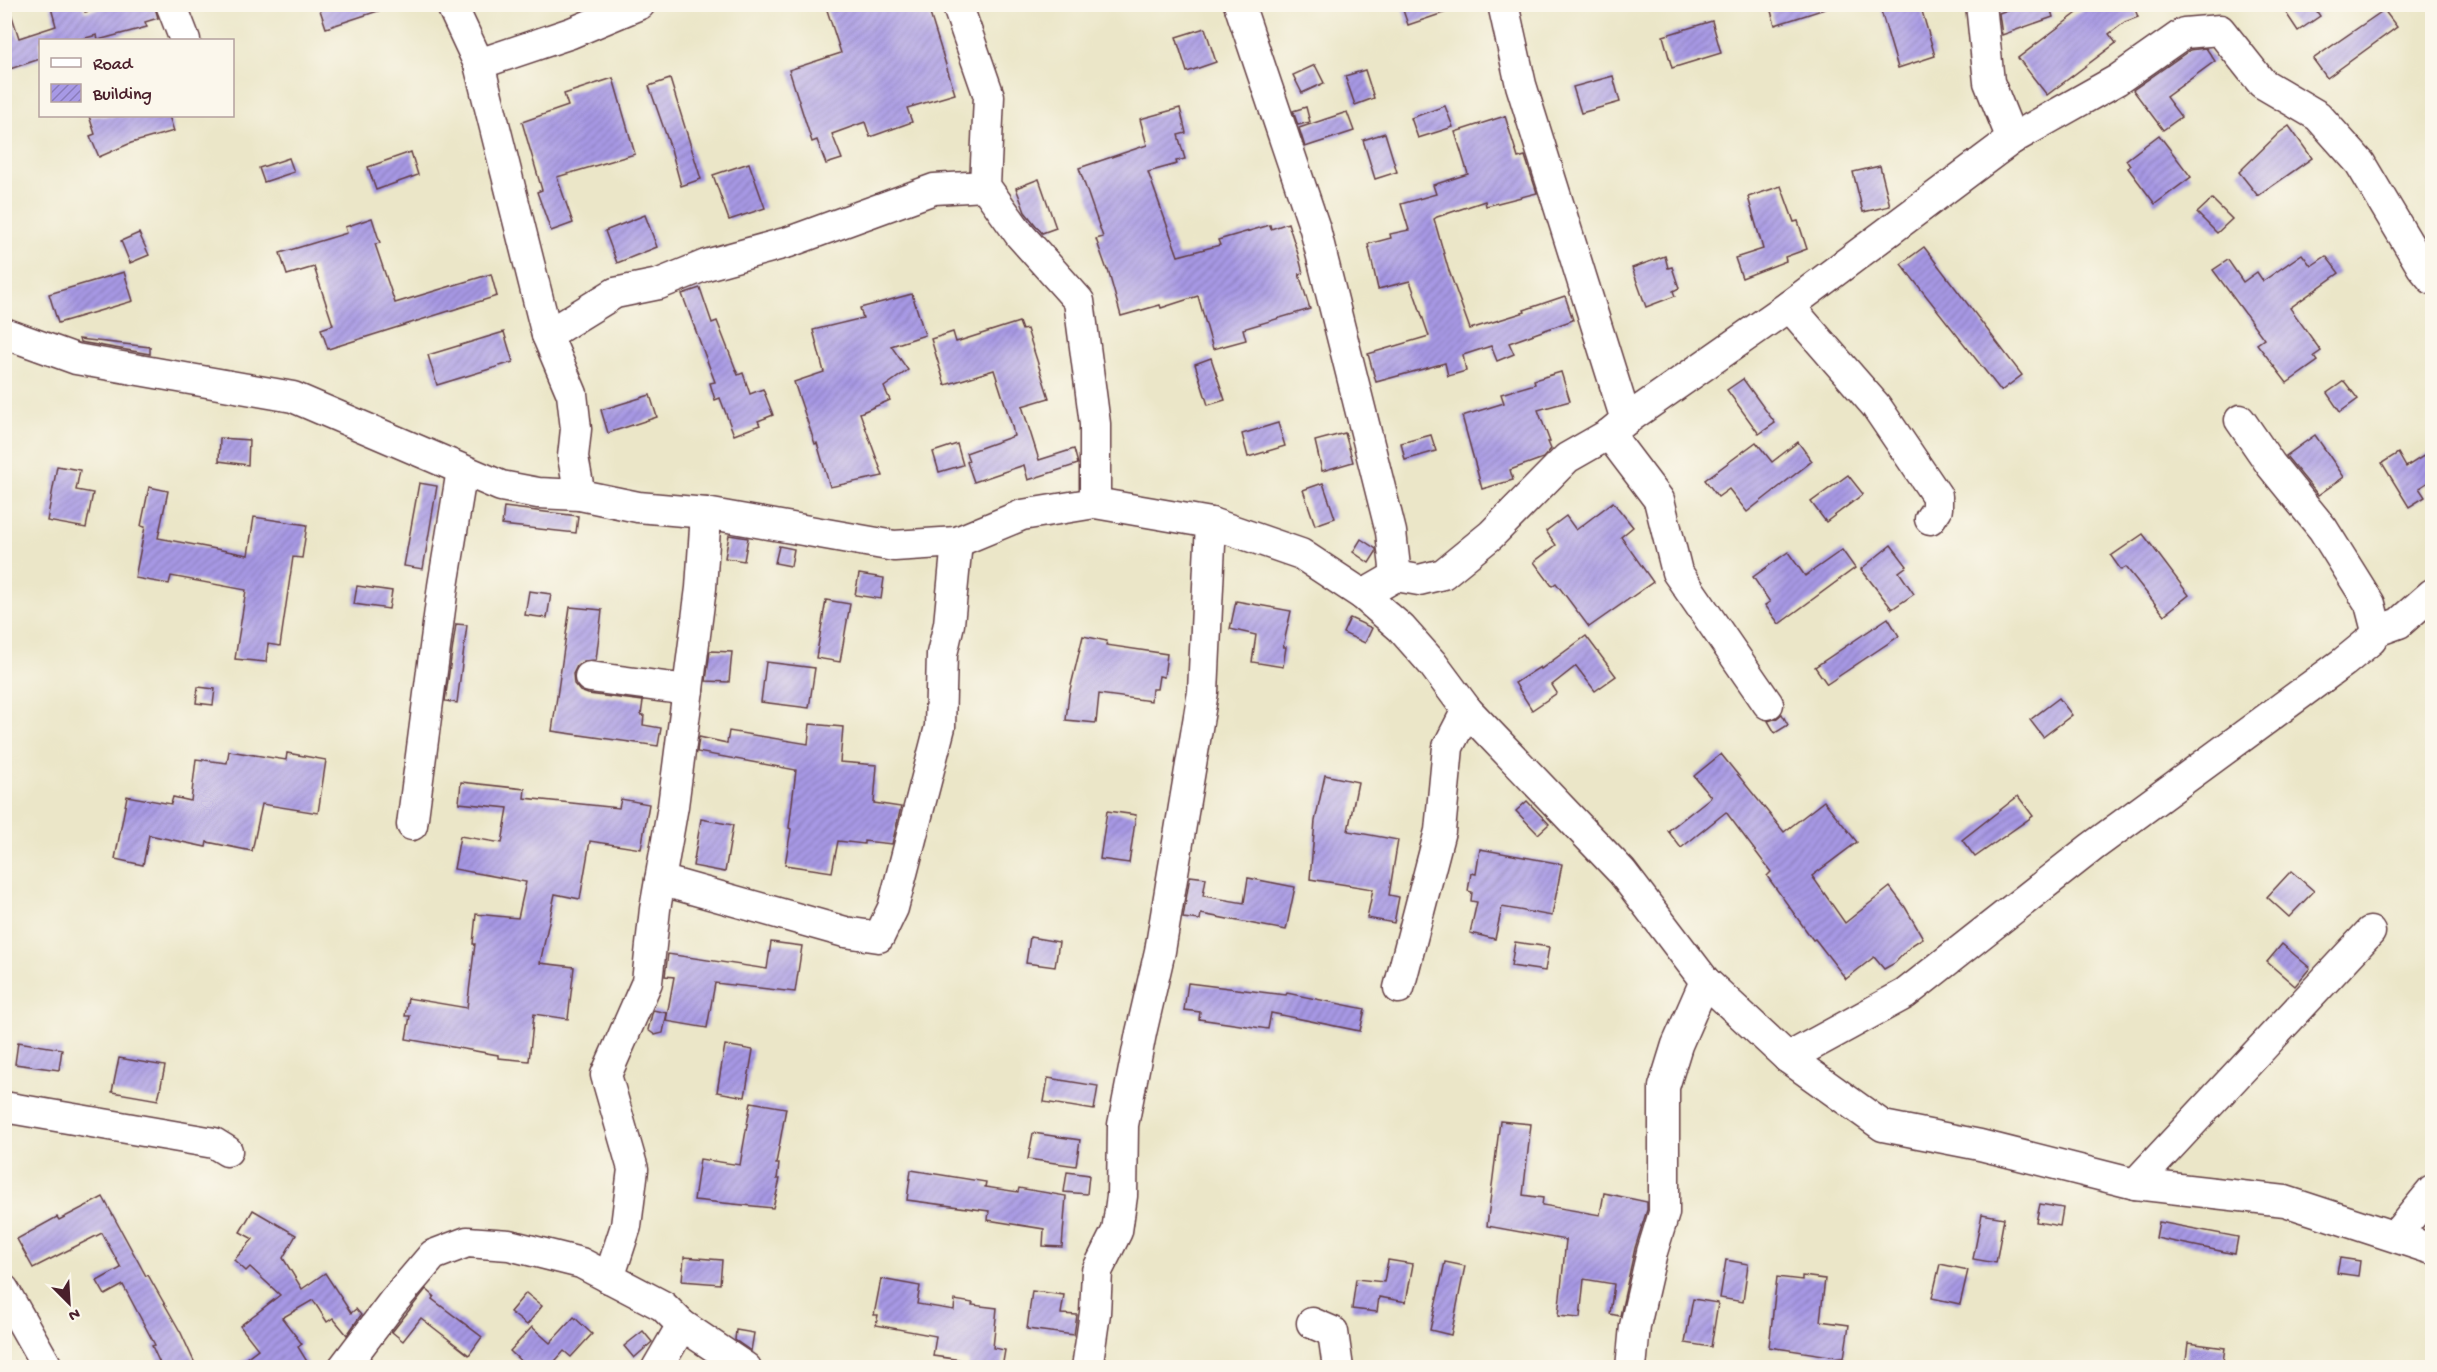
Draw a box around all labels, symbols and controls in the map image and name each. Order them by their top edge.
legend [39,39,234,117]
text: Road [93,55,134,76]
text: Building [92,85,152,106]
north arrow [39,1273,99,1333]
text: N [65,1303,82,1325]

